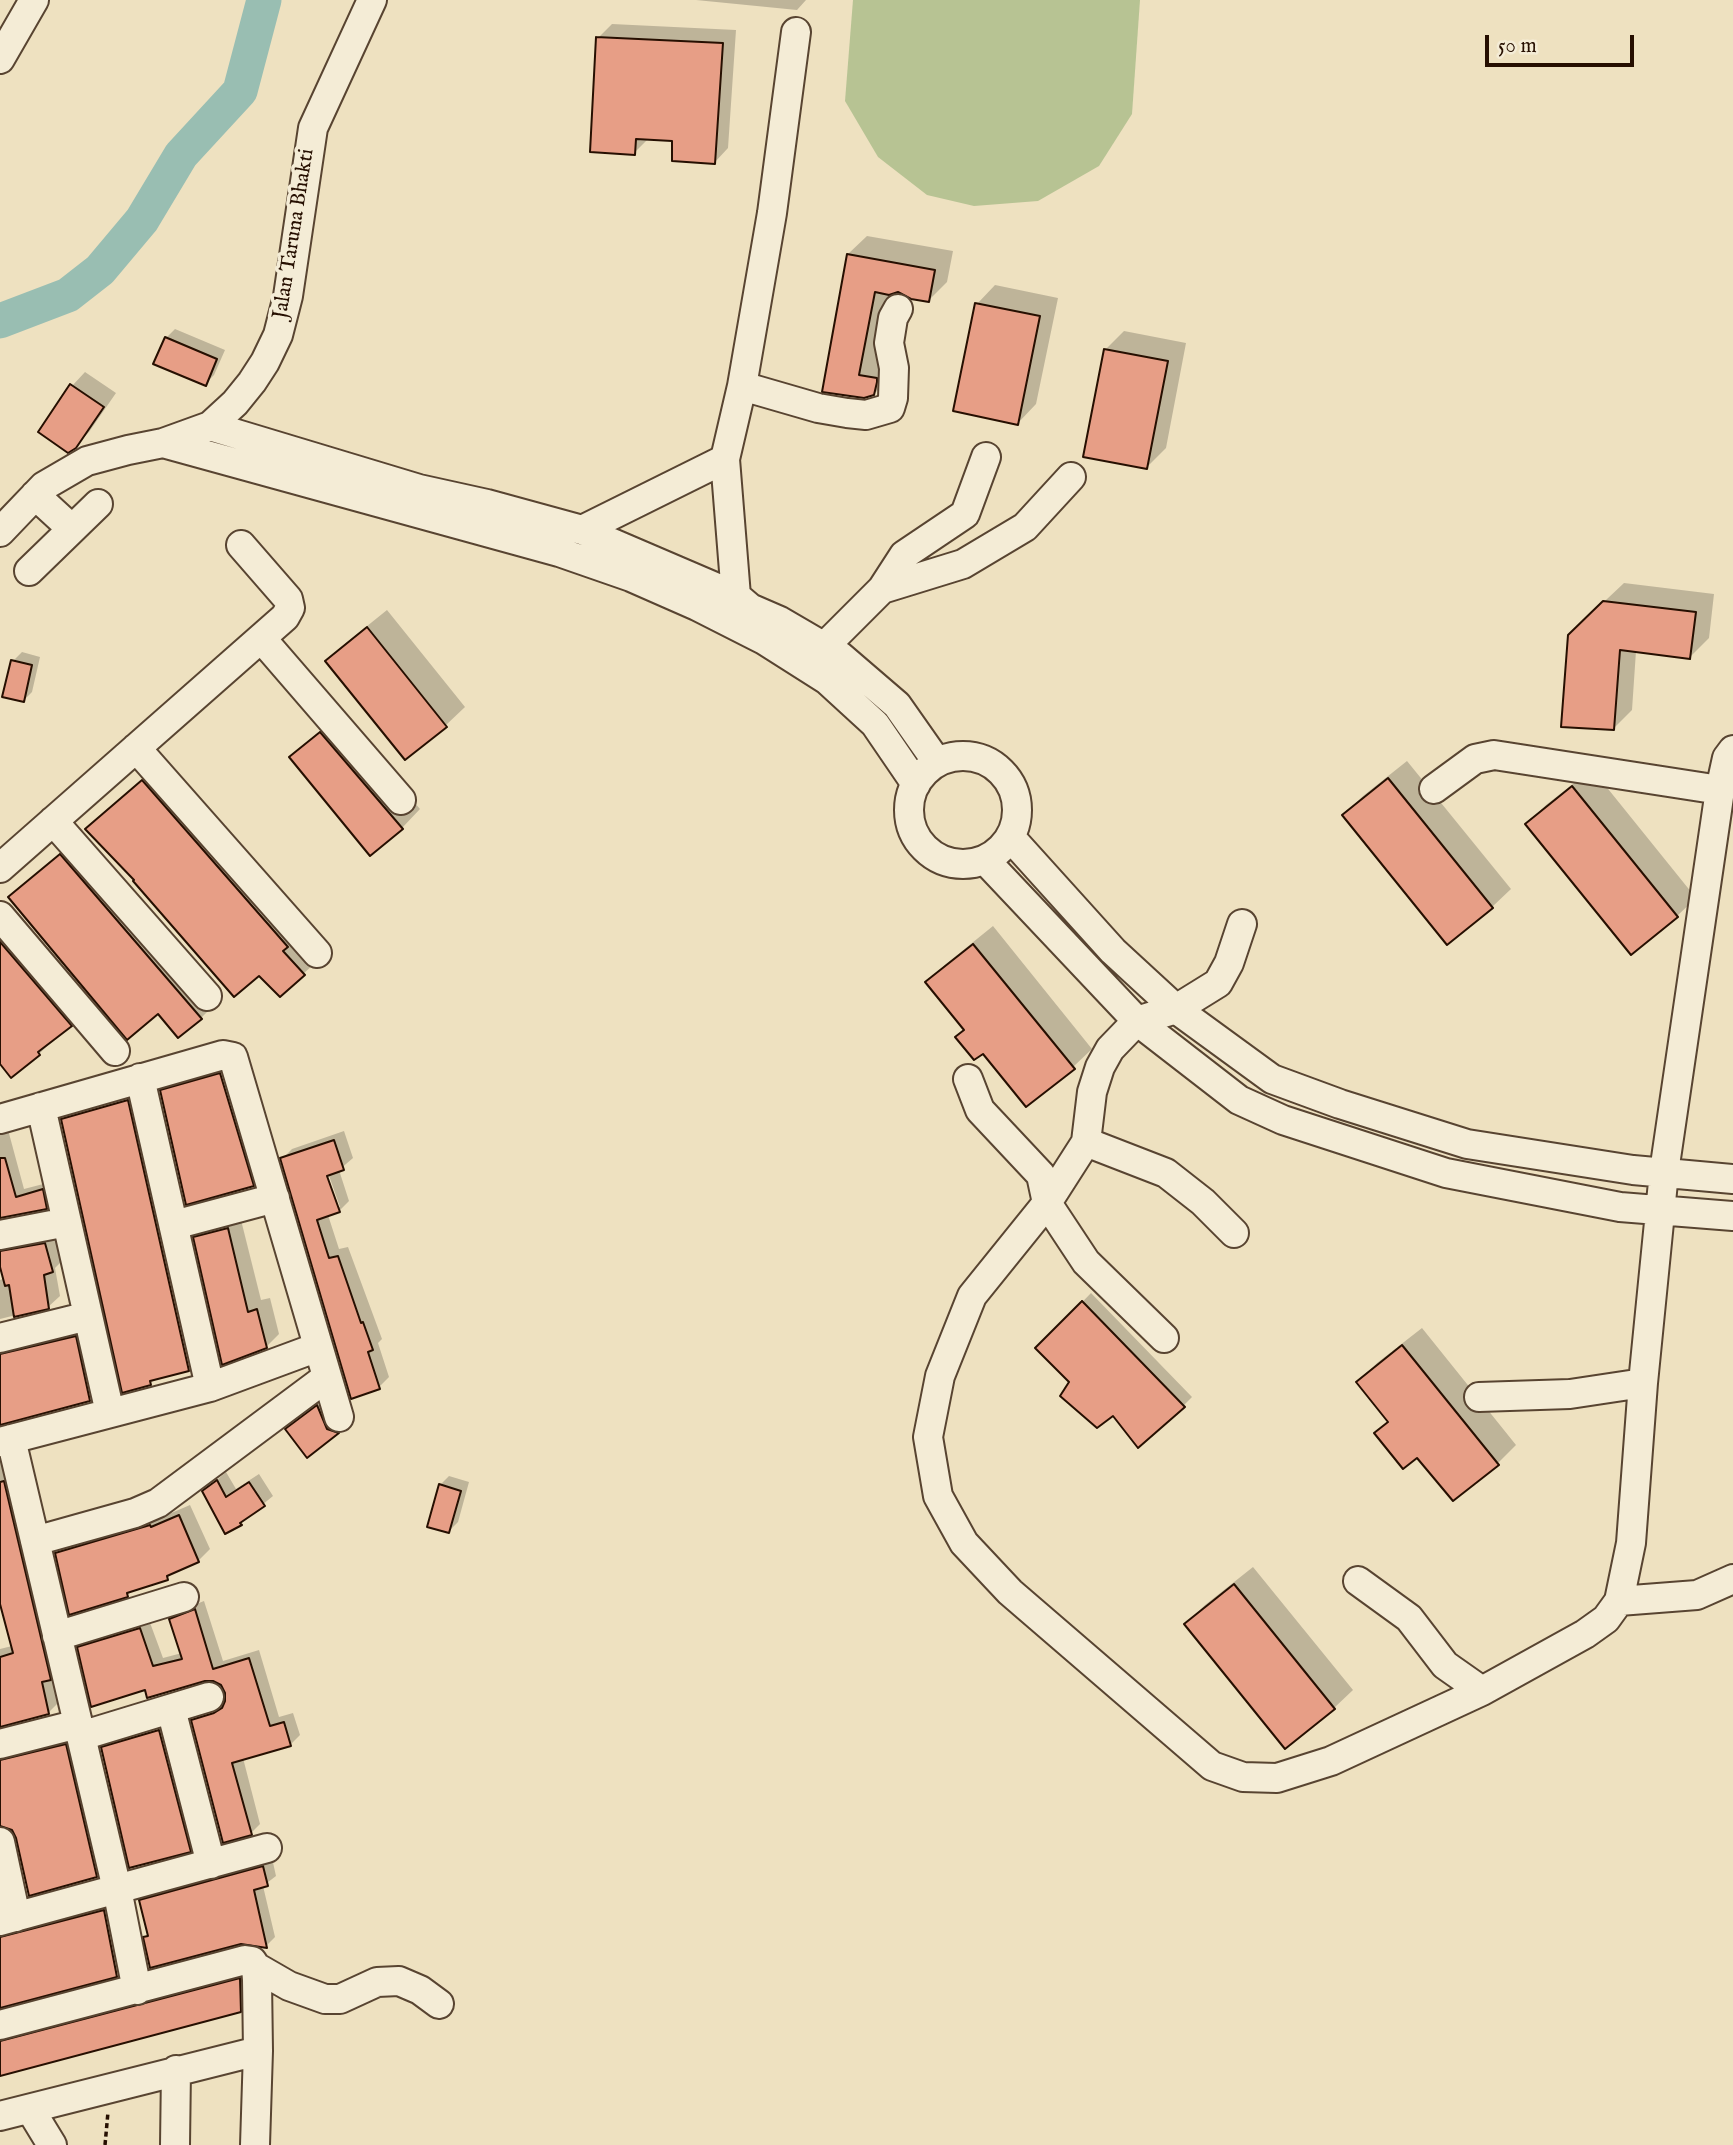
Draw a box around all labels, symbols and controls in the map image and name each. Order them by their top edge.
scale bar [1488,21,1637,65]
text: 50 m [1498,33,1537,60]
street label: Jalan Taruna Bhakti [269,147,321,321]

